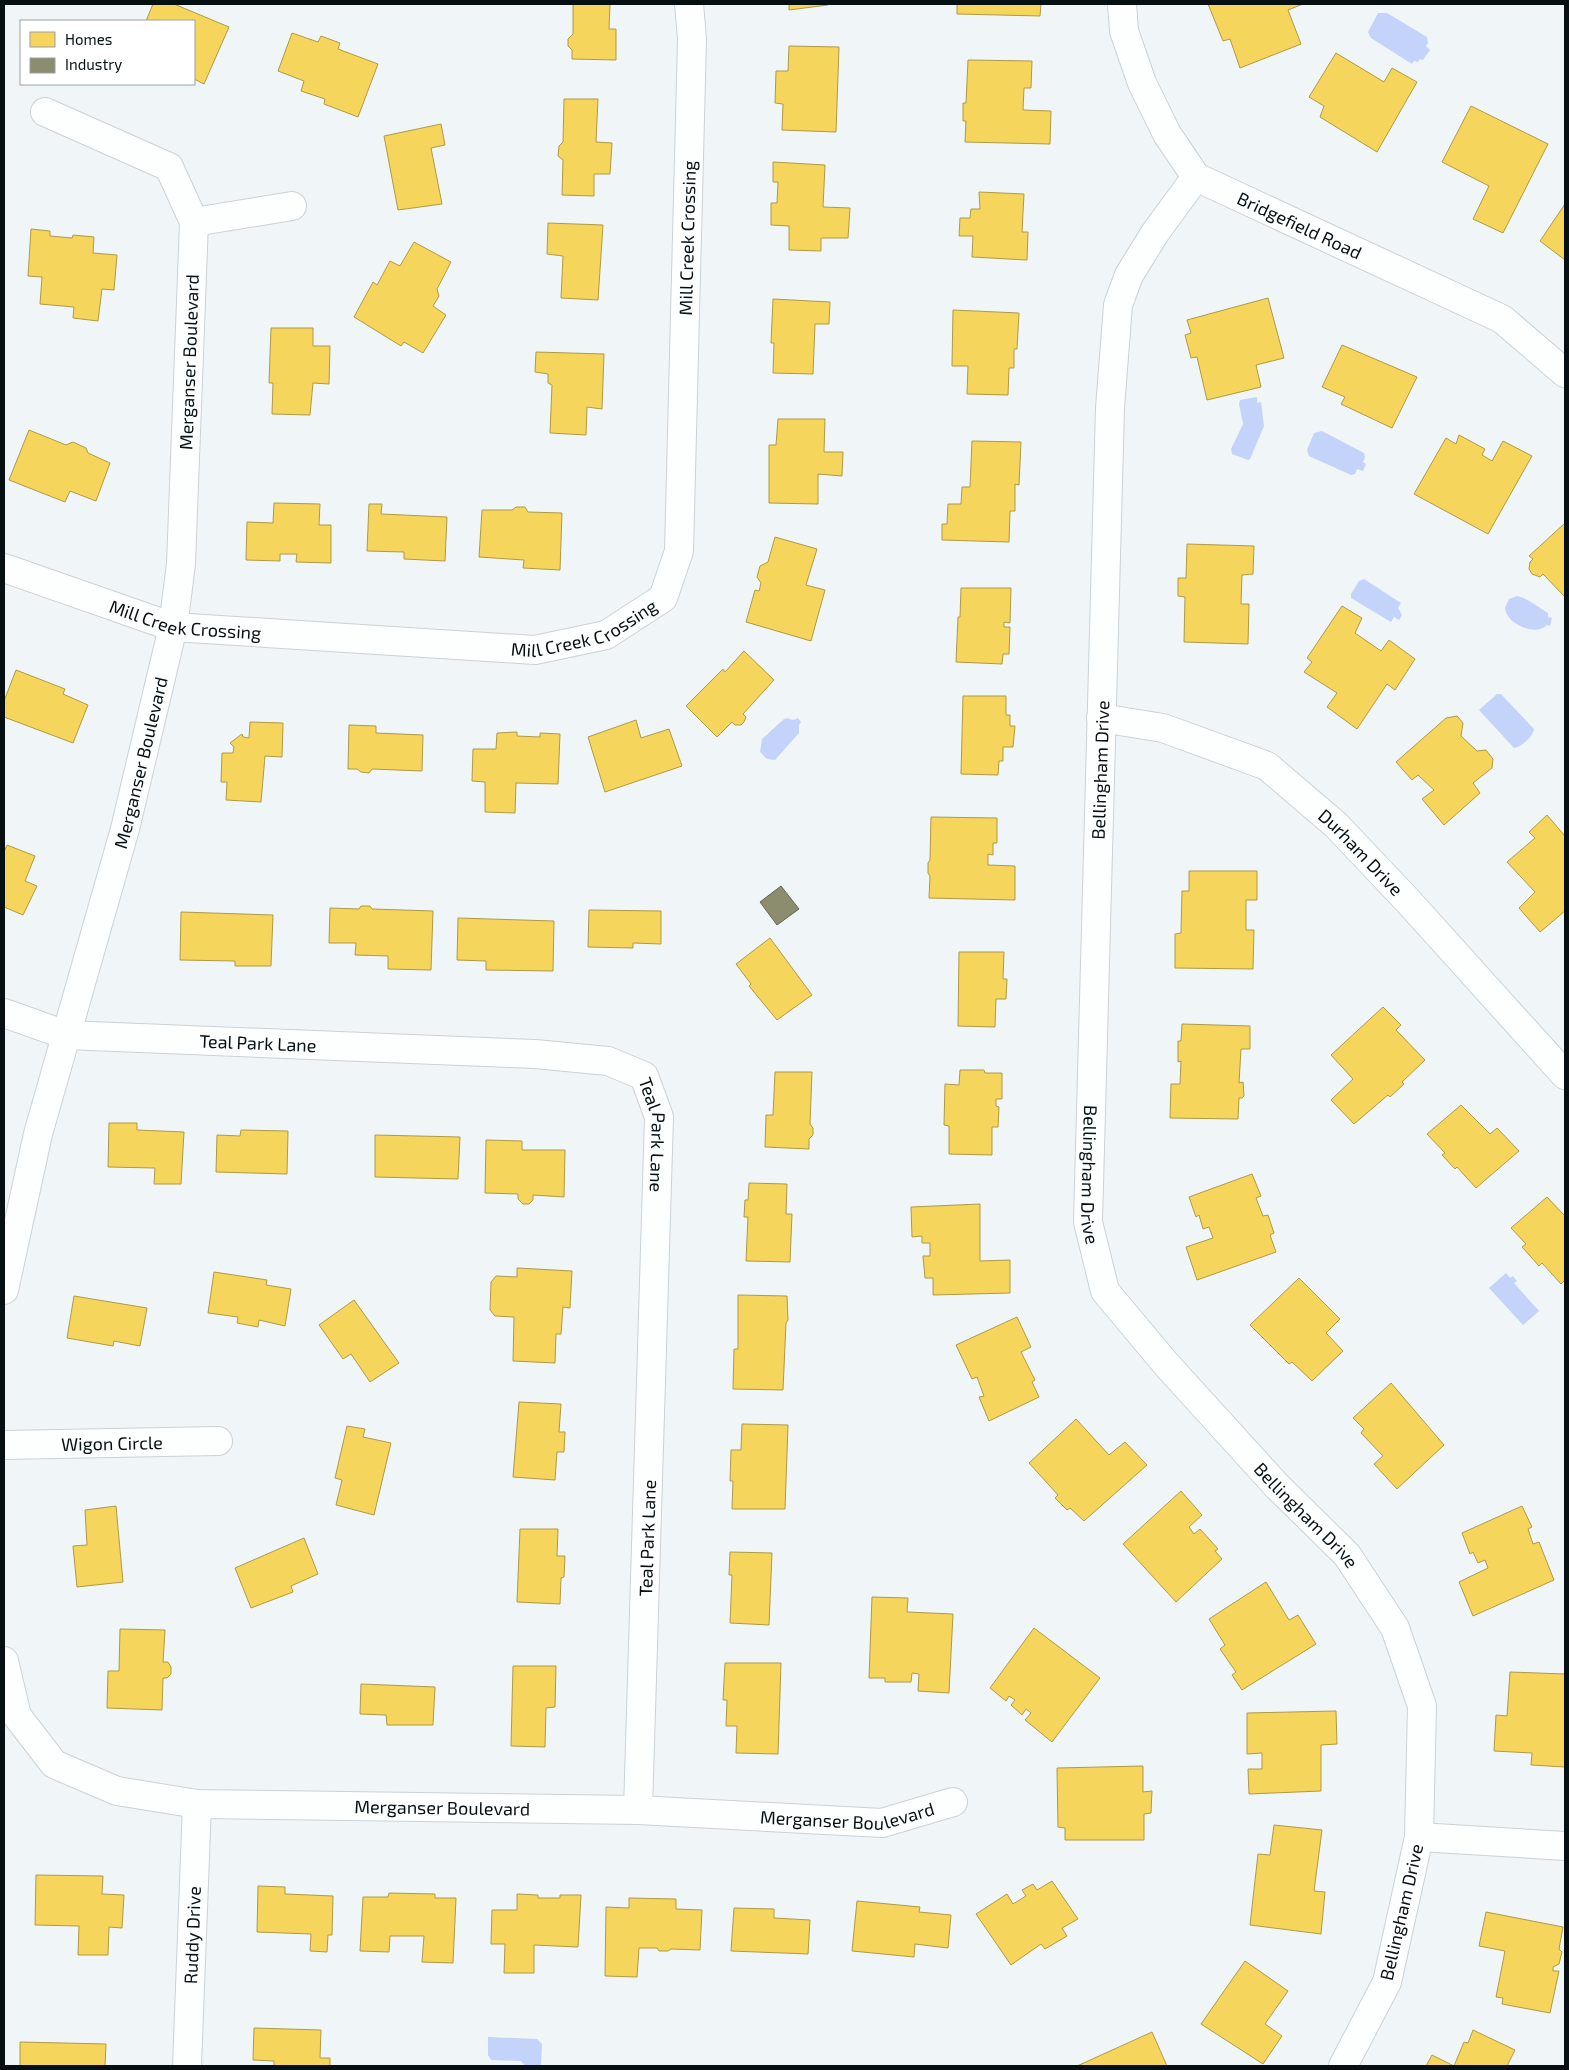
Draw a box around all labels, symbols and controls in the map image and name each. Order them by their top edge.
legend [20,20,195,85]
text: Homes [65,30,112,48]
text: Industry [65,55,122,73]
street label: Mill Creek Crossing [674,160,700,316]
street label: Bridgefield Road [1234,187,1365,263]
street label: Merganser Boulevard [174,274,203,450]
street label: Mill Creek Crossing [510,594,661,661]
street label: Mill Creek Crossing [107,595,262,644]
street label: Merganser Boulevard [109,675,172,851]
street label: Bellingham Drive [1087,700,1113,840]
street label: Durham Drive [1314,804,1408,900]
street label: Teal Park Lane [199,1029,317,1056]
street label: Teal Park Lane [634,1074,670,1193]
street label: Bellingham Drive [1077,1105,1104,1246]
street label: Wigon Circle [61,1431,163,1455]
street label: Bellingham Drive [1250,1458,1363,1572]
street label: Teal Park Lane [634,1479,660,1597]
street label: Merganser Boulevard [354,1795,530,1820]
street label: Merganser Boulevard [759,1797,937,1834]
street label: Bellingham Drive [1375,1842,1427,1982]
street label: Ruddy Drive [179,1886,205,1984]

